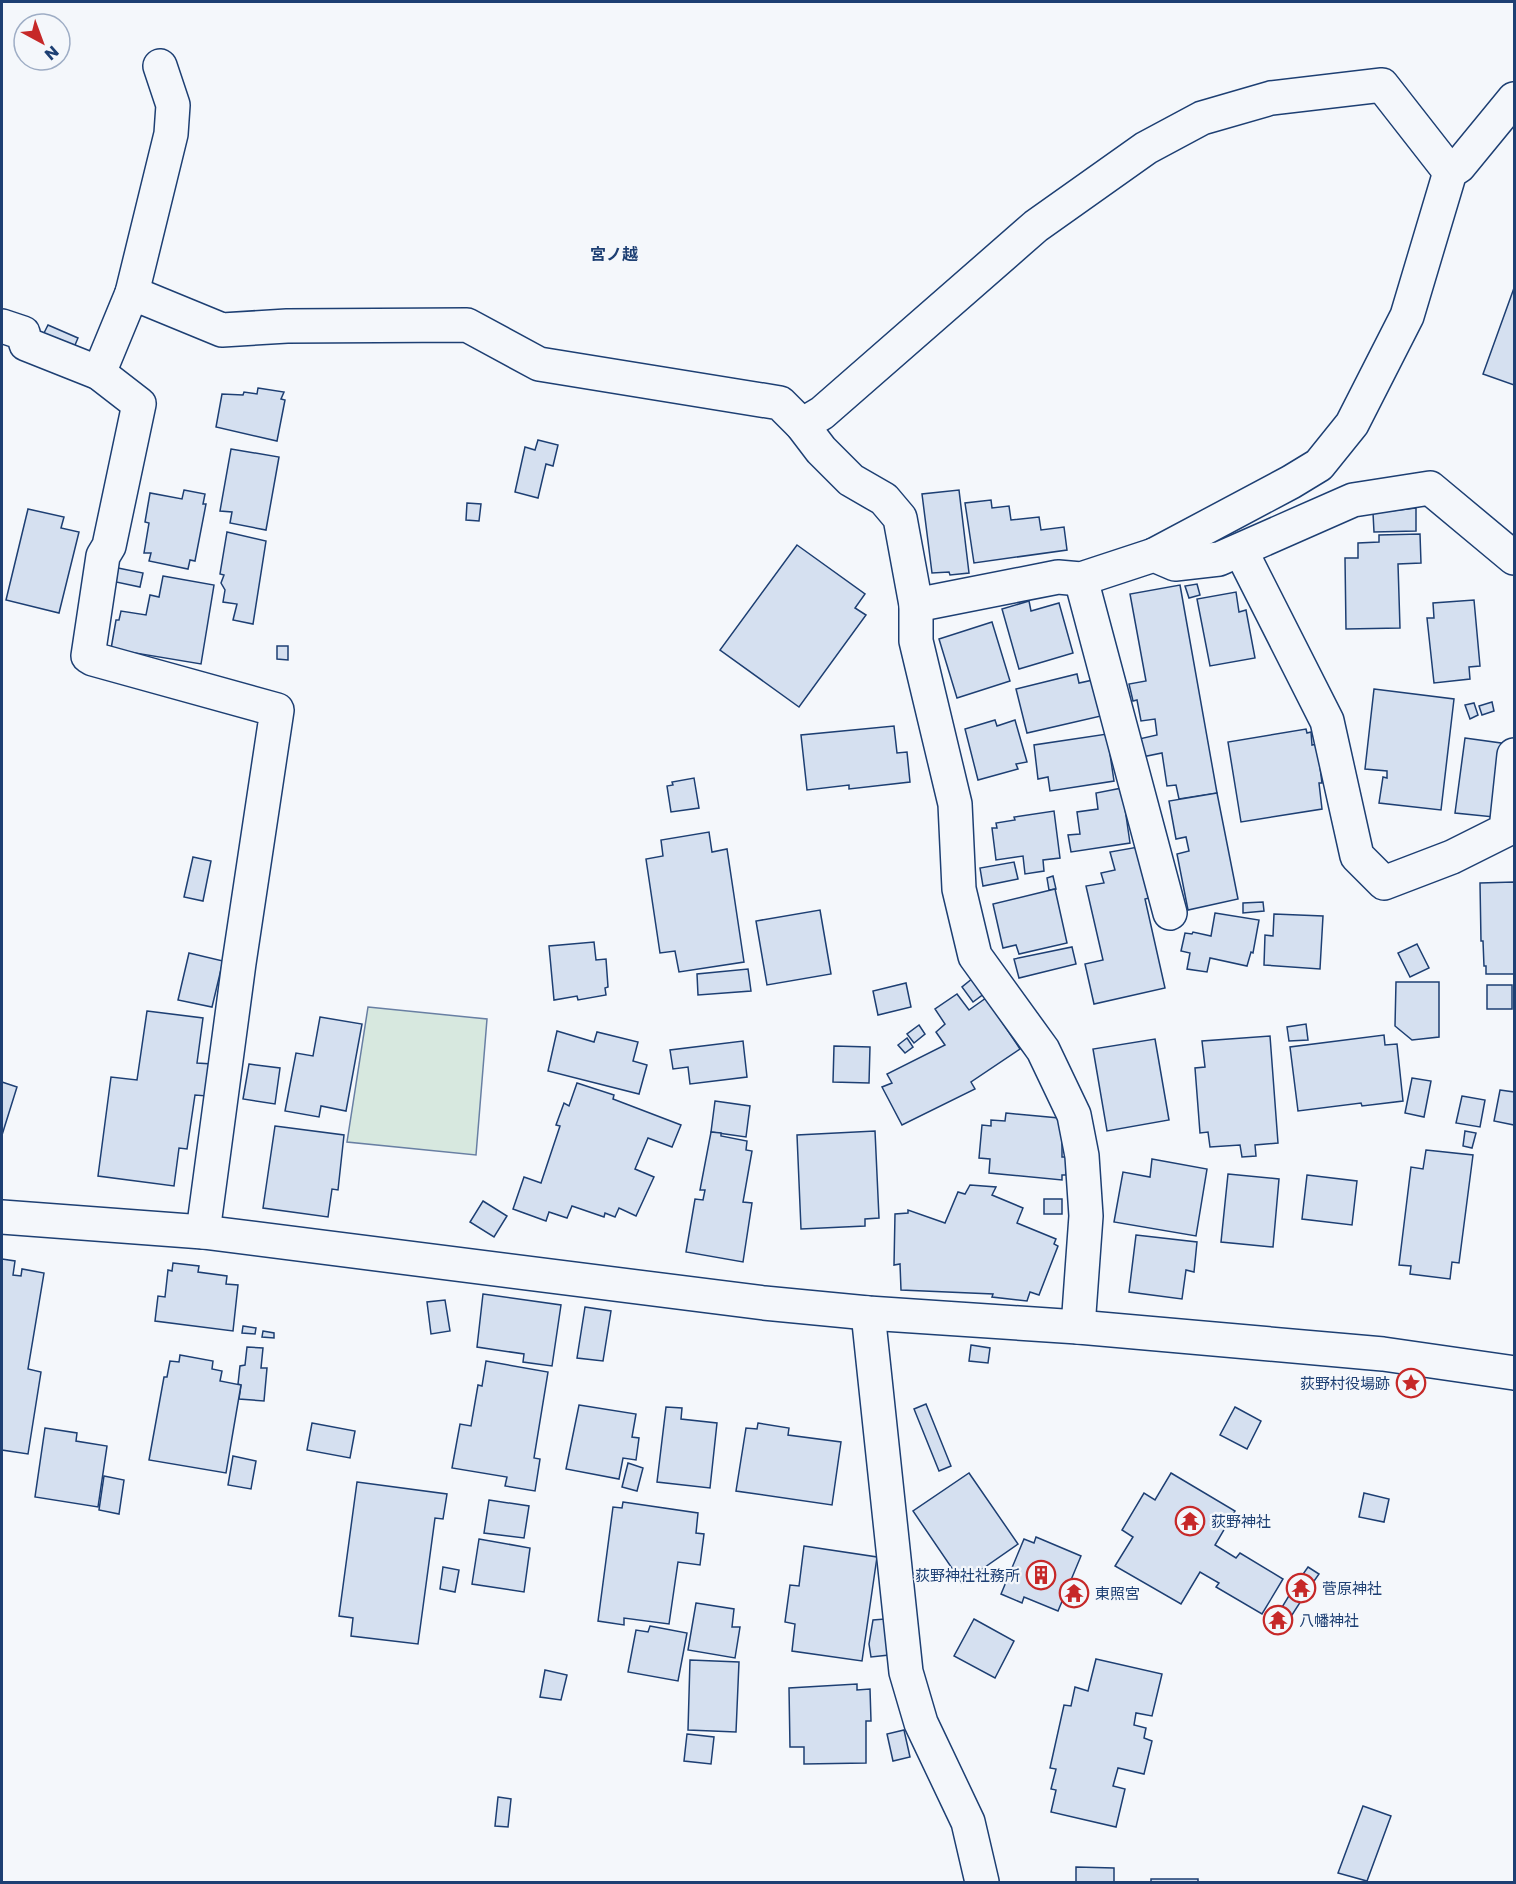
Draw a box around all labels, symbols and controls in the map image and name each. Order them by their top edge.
north arrow [12,12,72,72]
text: N [39,40,64,66]
district label: 宮ノ越 [590,243,638,266]
place icon: 荻野村役場跡 [1395,1367,1427,1399]
place label: 荻野村役場跡 [1300,1373,1390,1394]
temple icon: 荻野神社 [1174,1505,1206,1537]
place label: 荻野神社 [1211,1511,1271,1532]
building icon: 荻野神社社務所 [1025,1559,1057,1591]
place label: 荻野神社社務所 [915,1565,1020,1586]
temple icon: 菅原神社 [1285,1572,1317,1604]
temple icon: 東照宮 [1058,1577,1090,1609]
place label: 菅原神社 [1322,1578,1382,1599]
place label: 東照宮 [1095,1583,1140,1604]
temple icon: 八幡神社 [1262,1604,1294,1636]
place label: 八幡神社 [1299,1610,1359,1631]

